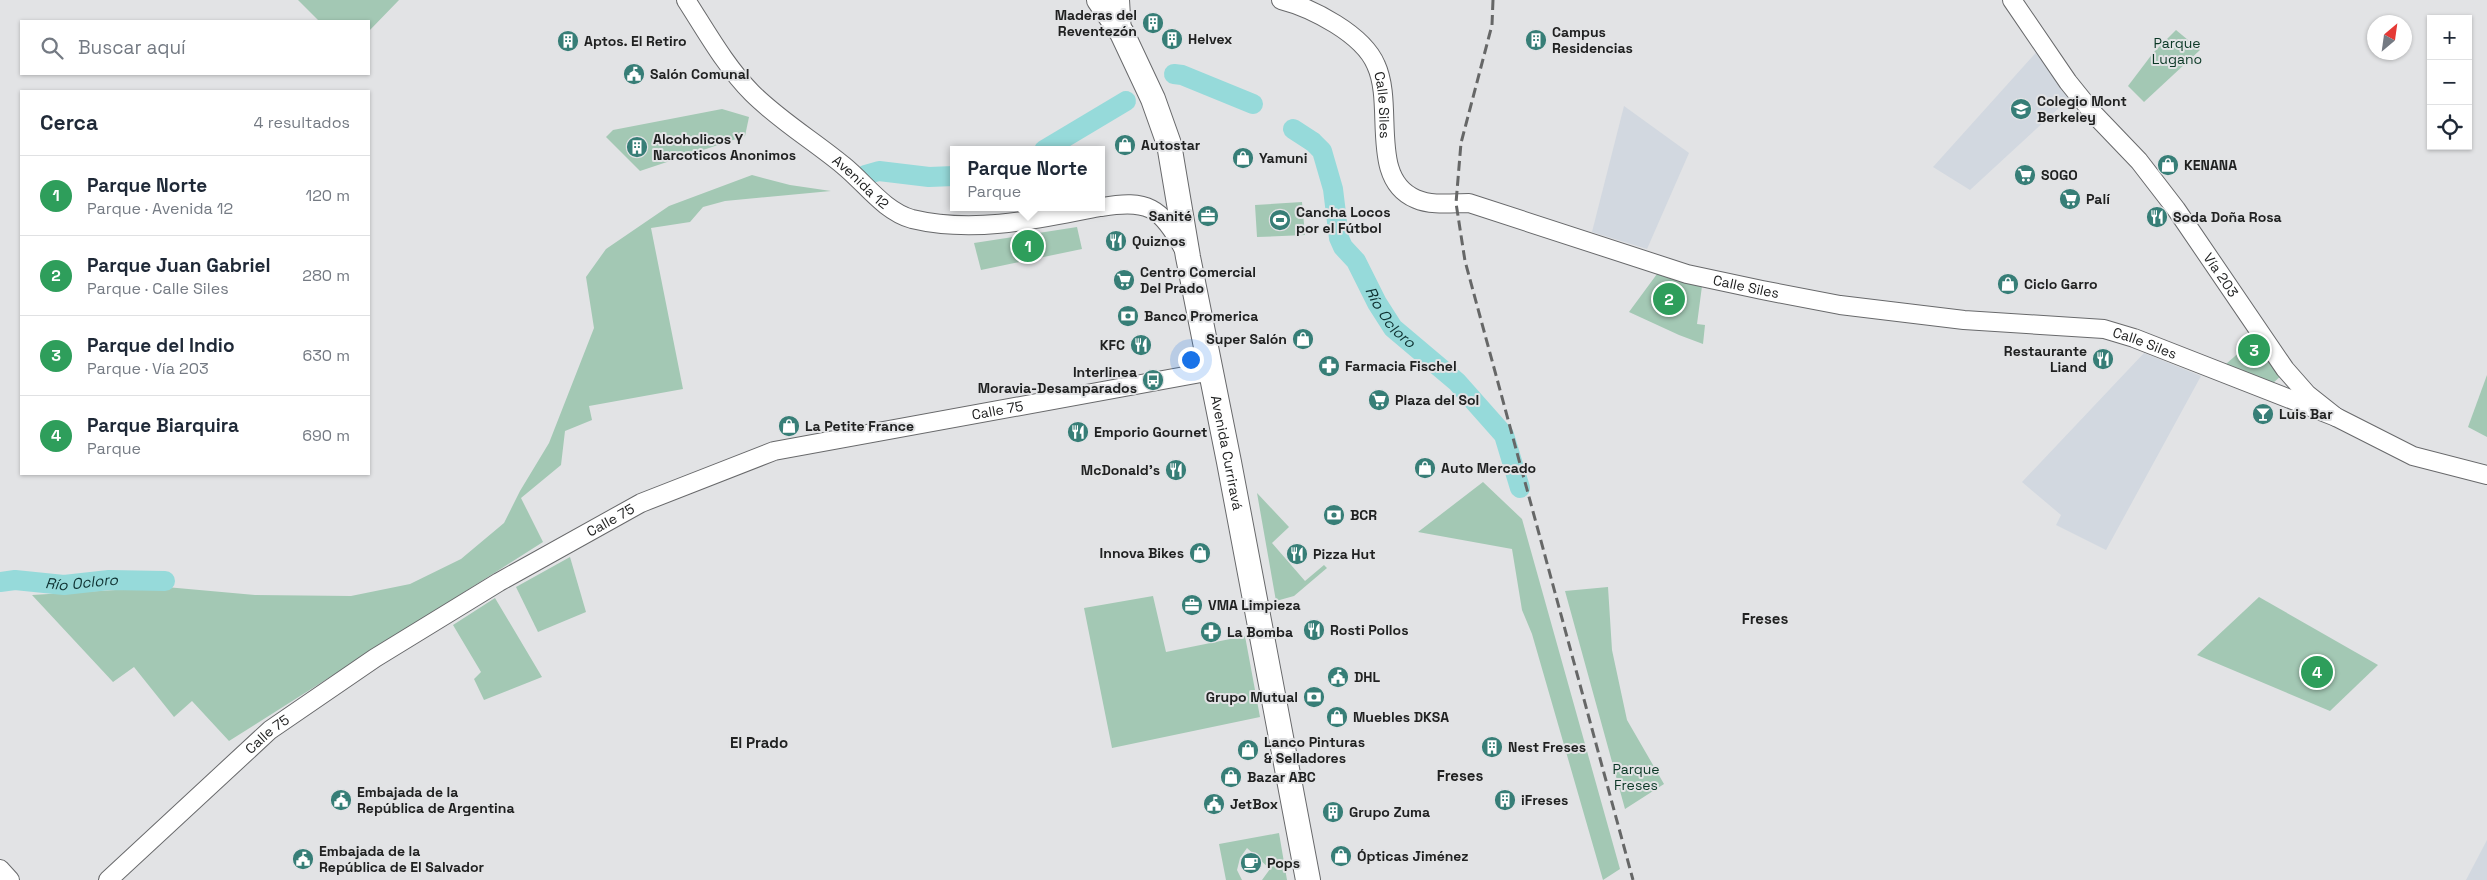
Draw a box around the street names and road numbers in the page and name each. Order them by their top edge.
street label: Calle Siles [1370,69,1394,139]
street label: Avenida 12 [829,151,893,213]
street label: Vía 203 [2199,249,2242,301]
street label: Calle Siles [1711,271,1781,302]
street label: Calle Siles [2111,323,2179,363]
street label: Avenida Curriravá [1207,394,1247,512]
street label: Calle 75 [970,397,1025,424]
street label: Calle 75 [583,499,638,541]
street label: Calle 75 [241,711,293,758]

